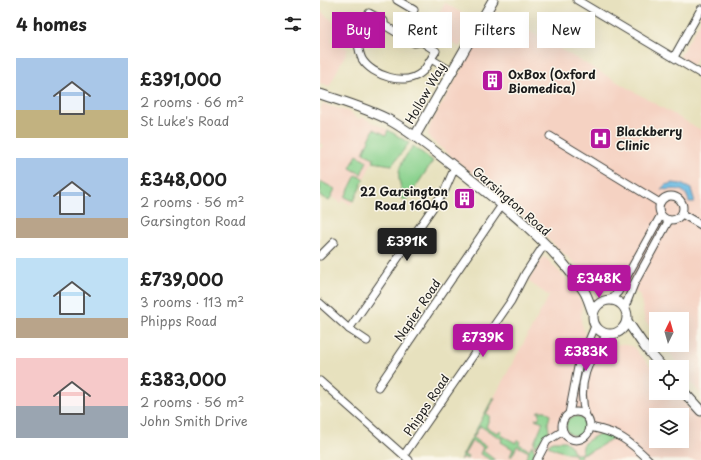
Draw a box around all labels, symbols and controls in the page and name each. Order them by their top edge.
text: 4 homes [16,11,87,37]
chip: Buy [332,12,385,48]
chip: Rent [393,12,452,48]
chip: Filters [460,12,529,48]
chip: New [537,12,595,48]
icon: filters [282,13,304,35]
street label: Hollow Way [400,59,450,127]
place label: OxBox (Oxford Biomedica) [508,65,596,97]
text: £391,000 [140,66,222,92]
building icon: OxBox (Oxford Biomedica) [479,68,505,94]
icon: home [48,74,96,122]
text: 2 rooms · 66 m² [140,92,244,111]
text: St Luke's Road [140,111,229,130]
place label: Blackberry Clinic [616,122,682,154]
hospital icon: Blackberry Clinic [588,125,614,151]
street label: Garsington Road [469,162,555,240]
text: £348,000 [140,166,227,192]
icon: home [48,174,96,222]
place label: 22 Garsington Road 16040 [360,182,448,214]
building icon: 22 Garsington Road 16040 [451,185,477,211]
text: 2 rooms · 56 m² [140,192,244,211]
text: Garsington Road [140,211,246,230]
pin: £391K [379,228,435,262]
text: £391K [387,231,427,250]
pin: £348K [571,265,627,299]
text: £739,000 [140,266,223,292]
text: £348K [577,268,621,287]
icon: home [48,274,96,322]
street label: Napier Road [389,275,445,345]
text: 3 rooms · 113 m² [140,292,244,311]
text: Phipps Road [140,311,217,330]
north arrow [649,312,689,352]
map controls [649,312,689,448]
pin: £739K [455,324,511,358]
text: £739K [462,327,504,346]
pin: £383K [558,338,614,372]
text: £383K [564,341,608,360]
button: locate [649,360,689,400]
text: £383,000 [140,366,226,392]
street label: Phipps Road [399,370,453,440]
icon: home [48,374,96,422]
text: 2 rooms · 56 m² [140,392,244,411]
button: layers [649,408,689,448]
text: John Smith Drive [140,411,248,430]

